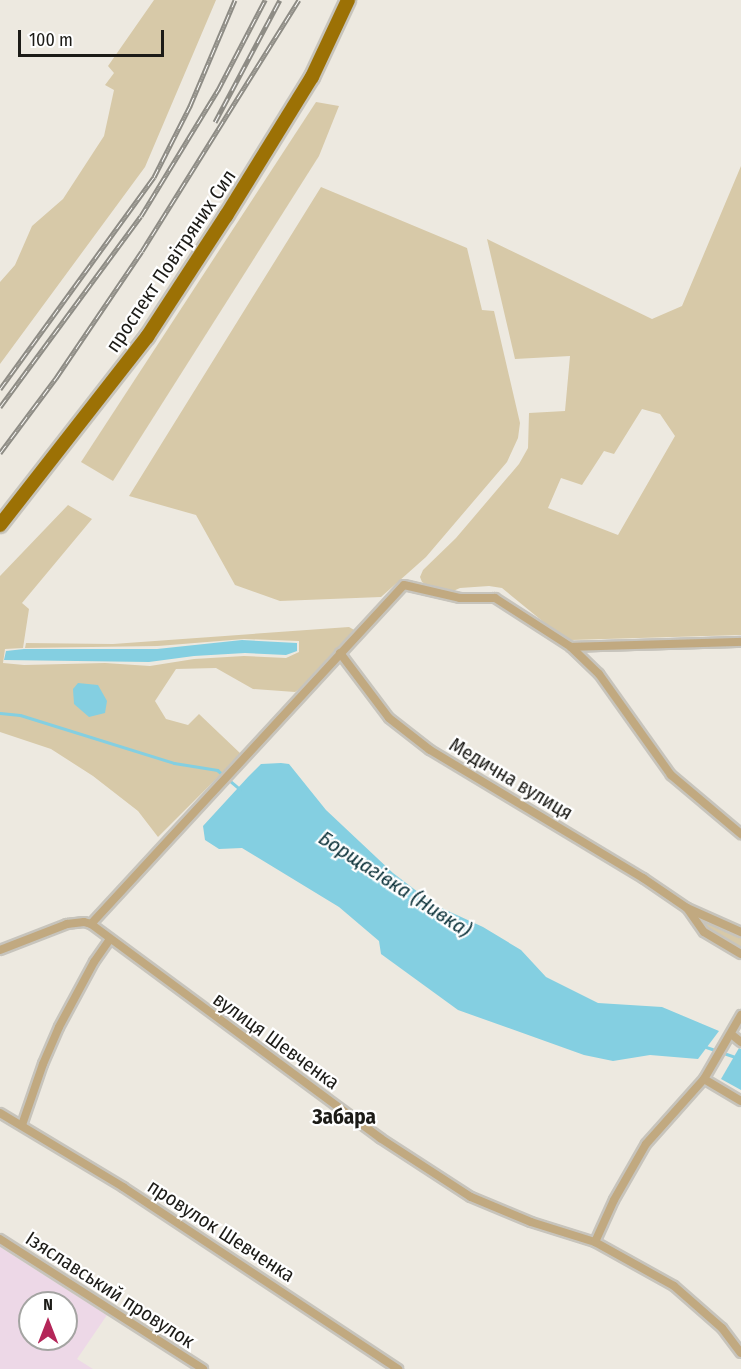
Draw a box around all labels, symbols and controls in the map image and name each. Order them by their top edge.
scale bar [21,18,166,56]
text: 100 m [29,29,73,51]
street label: проспект Повітряних Сил [101,165,241,357]
street label: Медична вулиця [445,733,577,825]
water label: Борщагівка (Нивка) [314,825,476,943]
street label: вулиця Шевченка [208,987,344,1095]
district label: Забара [312,1104,376,1130]
street label: провулок Шевченка [143,1175,299,1287]
street label: Ізяславський провулок [21,1226,199,1354]
north arrow [18,1291,78,1351]
text: N [43,1295,53,1314]

